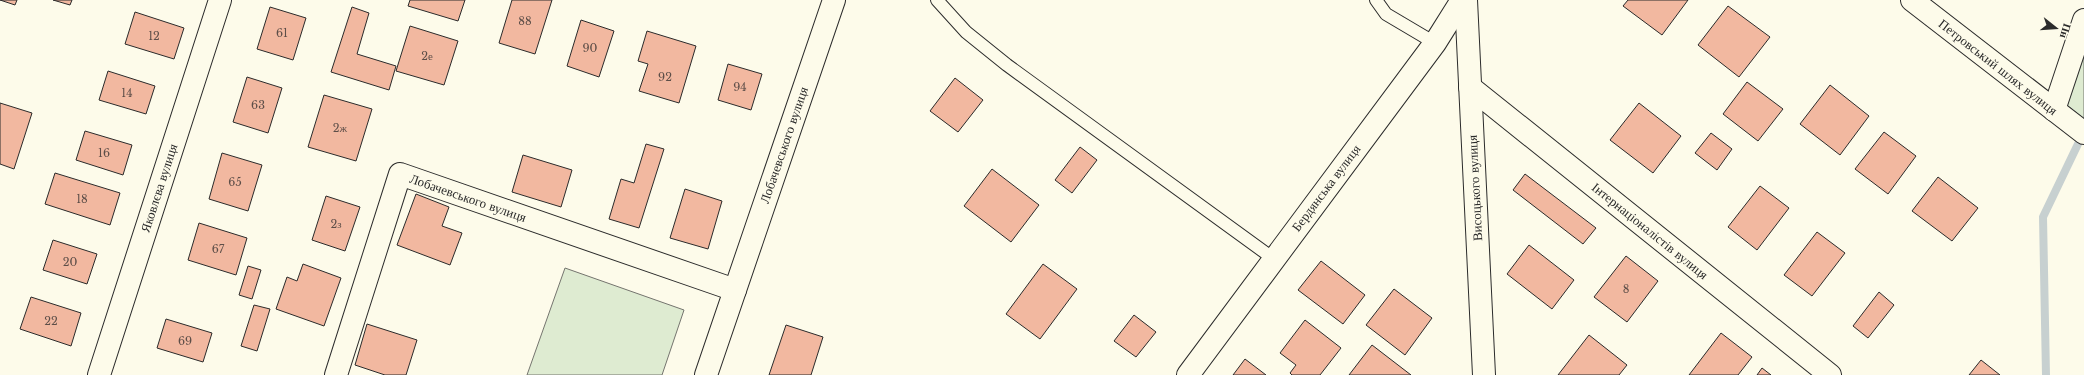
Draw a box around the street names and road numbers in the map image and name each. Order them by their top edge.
street label: Петровський шлях вулиця [1935,15,2061,119]
street label: Лобачевського вулиця [756,84,812,206]
street label: Висоцького вулиця [1464,135,1486,241]
street label: Яковлєва вулиця [137,141,181,235]
street label: Бердянська вулиця [1288,141,1364,235]
street label: Лобачевського вулиця [407,170,529,226]
street label: Інтернаціоналістів вулиця [1588,179,1712,283]

